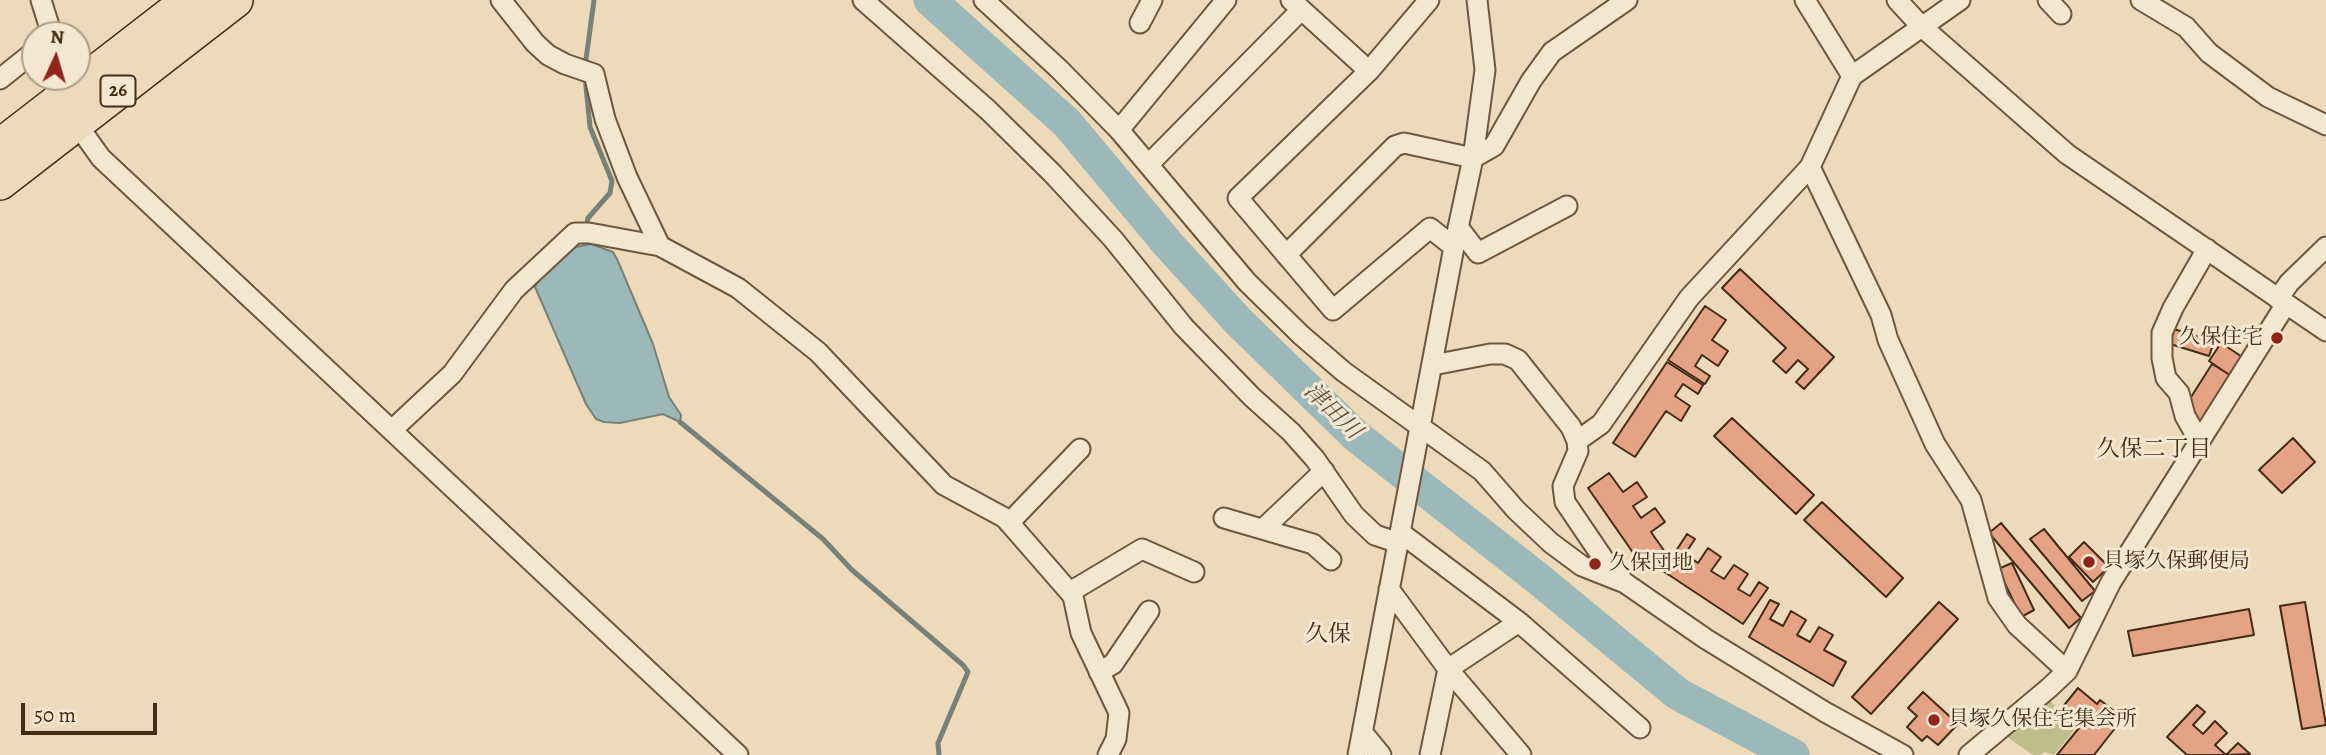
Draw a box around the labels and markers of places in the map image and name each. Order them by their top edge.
place label: 久保住宅 [2179,325,2263,351]
marker: 久保住宅 [2269,330,2285,346]
place label: 貝塚久保郵便局 [2103,549,2250,575]
place label: 久保団地 [1609,551,1693,577]
marker: 貝塚久保郵便局 [2081,554,2097,570]
marker: 久保団地 [1587,556,1603,572]
place label: 貝塚久保住宅集会所 [1948,707,2137,733]
marker: 貝塚久保住宅集会所 [1926,712,1942,728]

